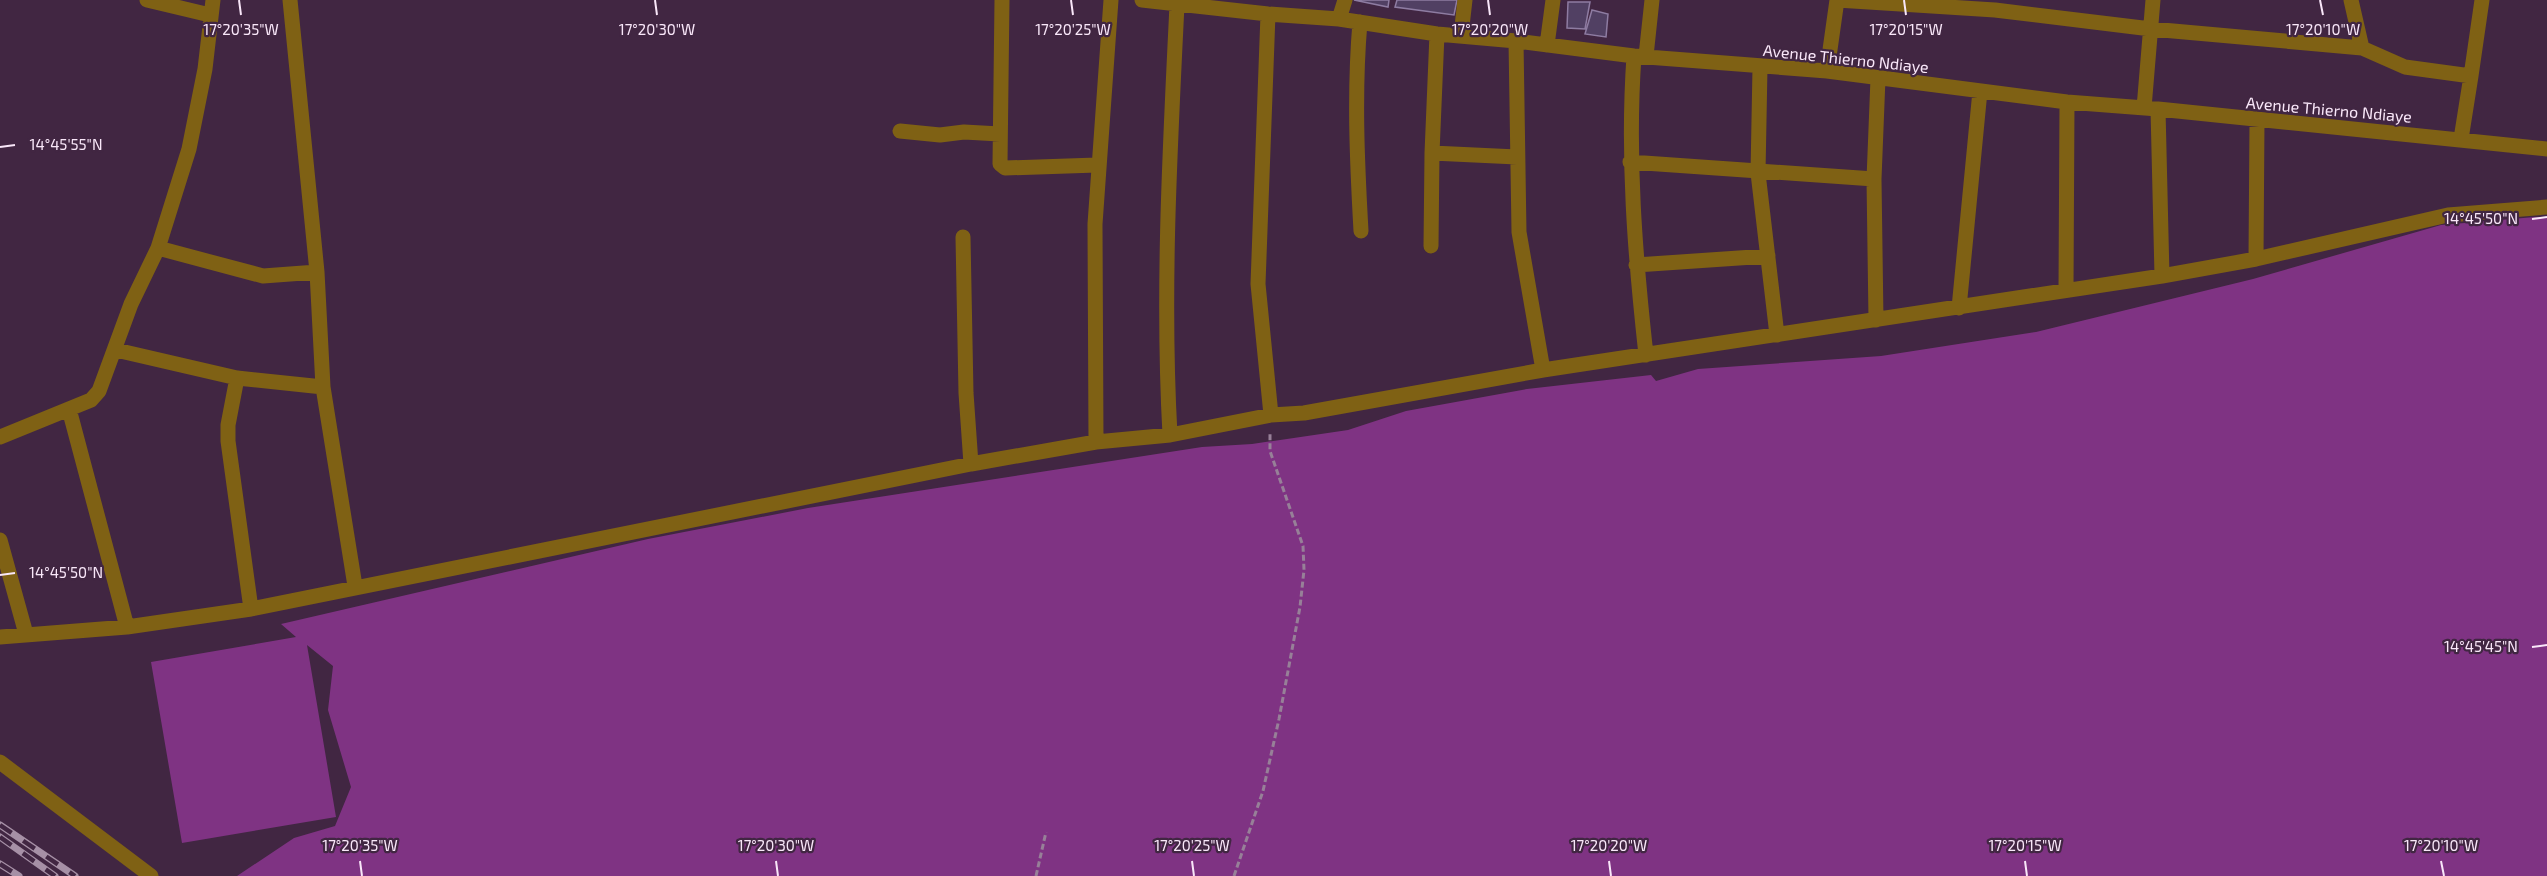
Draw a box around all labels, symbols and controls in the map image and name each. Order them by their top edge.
text: 17°20'35"W [203,20,279,38]
text: 17°20'30"W [619,20,695,38]
text: 17°20'25"W [1035,20,1111,38]
text: 17°20'20"W [1452,20,1528,38]
text: 17°20'15"W [1869,20,1943,38]
text: 17°20'10"W [2286,20,2360,38]
street label: Avenue Thierno Ndiaye [1762,40,1930,76]
street label: Avenue Thierno Ndiaye [2245,92,2413,126]
text: 14°45'55"N [30,135,103,153]
text: 14°45'50"N [2444,209,2518,227]
text: 14°45'50"N [29,563,103,581]
text: 14°45'45"N [2444,637,2518,655]
text: 17°20'35"W [322,836,398,854]
text: 17°20'30"W [738,836,814,854]
text: 17°20'25"W [1154,836,1230,854]
text: 17°20'20"W [1571,836,1647,854]
text: 17°20'15"W [1988,836,2062,854]
text: 17°20'10"W [2404,836,2478,854]

